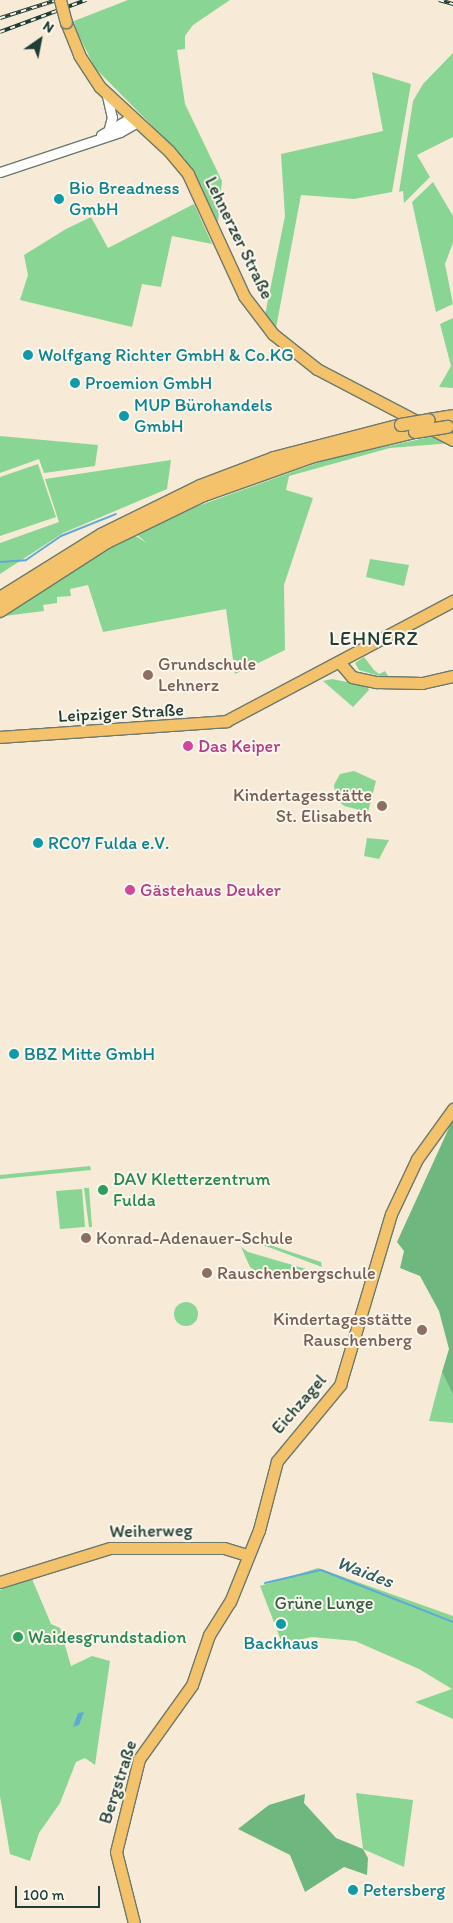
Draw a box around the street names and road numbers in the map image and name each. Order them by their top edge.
street label: Lehnerzer Straße [200,173,278,303]
street label: Leipziger Straße [57,699,185,727]
street label: Eichzagel [267,1370,331,1438]
street label: Weiherweg [109,1519,193,1543]
street label: Bergstraße [94,1737,142,1827]

